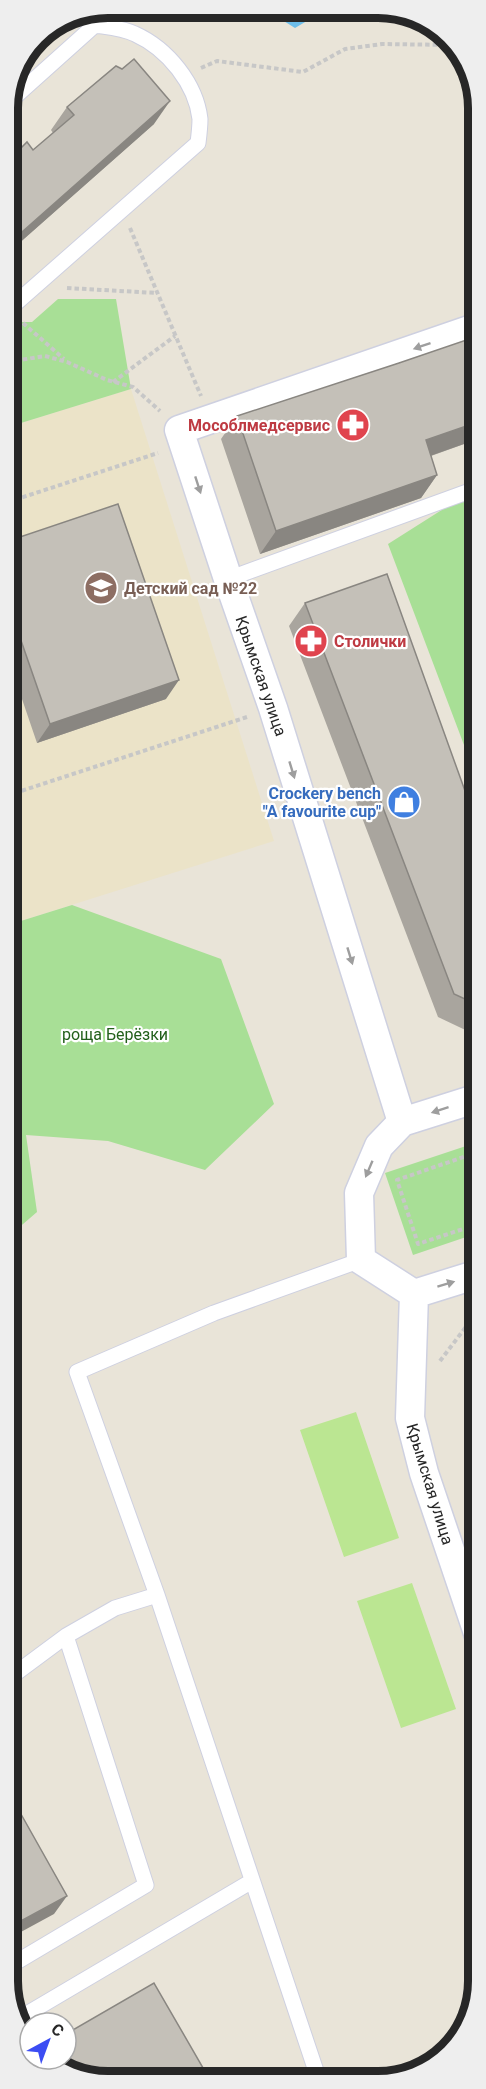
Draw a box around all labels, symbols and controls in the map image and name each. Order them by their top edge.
one-way arrow [413,342,431,351]
pharmacy icon: Мособлмедсервис [335,407,371,443]
place label: Мособлмедсервис [188,416,330,435]
one-way arrow [193,476,203,494]
school or university icon: Детский сад №22 [83,570,119,606]
place label: Детский сад №22 [124,579,257,598]
street label: Крымская улица [232,613,290,739]
pharmacy icon: Столички [293,623,329,659]
place label: Столички [334,632,406,651]
one-way arrow [288,761,297,779]
place label: Crockery bench "A favourite cup" [263,784,381,821]
shop icon: Crockery bench "A favourite cup" [386,784,422,820]
one-way arrow [346,947,356,965]
park label: роща Берёзки [62,1025,168,1044]
one-way arrow [431,1105,449,1115]
one-way arrow [364,1160,373,1178]
one-way arrow [437,1279,455,1289]
street label: Крымская улица [403,1421,457,1547]
north arrow [18,2011,78,2071]
text: С [47,2019,68,2041]

